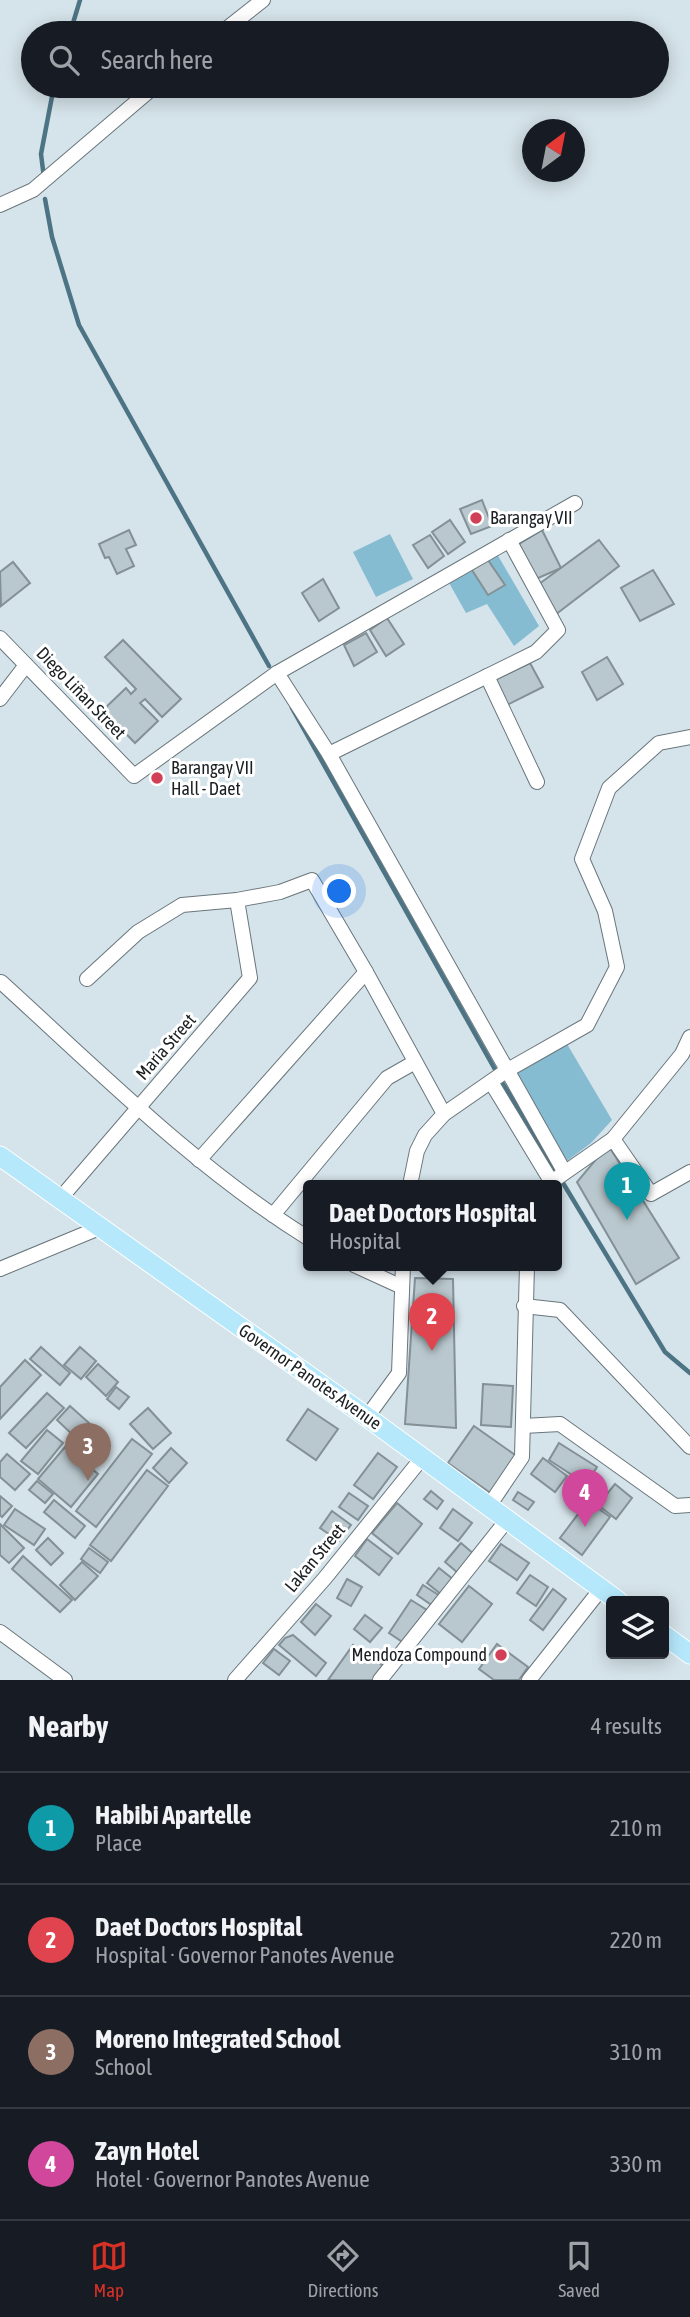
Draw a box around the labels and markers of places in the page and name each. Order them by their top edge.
place label: Barangay VII [490,507,573,528]
marker: Barangay VII [468,510,484,526]
place label: Barangay VII Hall - Daet [171,757,254,799]
marker: Barangay VII Hall - Daet [149,770,165,786]
pin: 1 [604,1162,650,1220]
pin: 2 [409,1293,455,1351]
pin: 3 [65,1423,111,1481]
pin: 4 [562,1469,608,1527]
place label: Mendoza Compound [351,1644,487,1665]
marker: Mendoza Compound [493,1647,509,1663]

